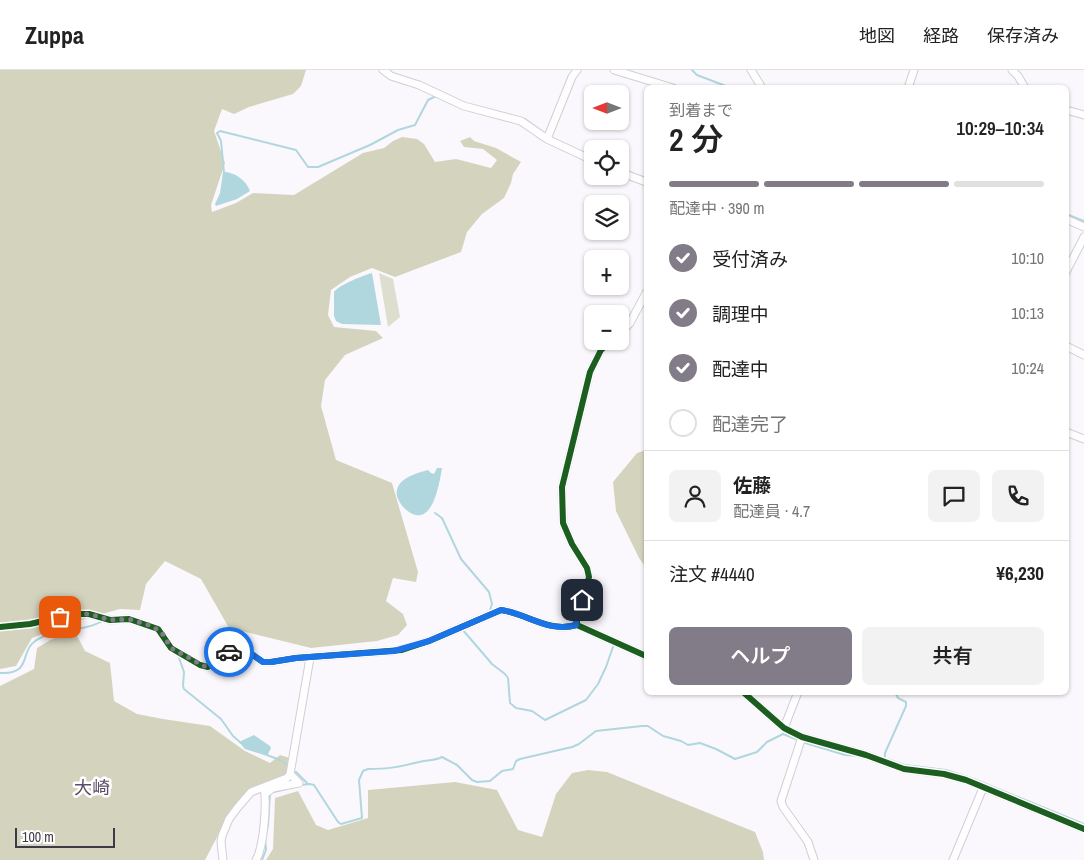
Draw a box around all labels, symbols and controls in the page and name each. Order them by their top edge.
text: Zuppa [25,19,84,51]
text: 地図 [859,23,895,48]
text: 経路 [923,23,959,48]
text: 保存済み [987,23,1059,48]
north arrow [584,85,629,130]
map controls [584,85,629,350]
text: 到着まで [669,99,733,121]
text: 10:29–10:34 [956,115,1044,141]
text: 2 分 [669,118,723,161]
button: locate [584,140,629,185]
button: layers [584,195,629,240]
text: 配達中 · 390 m [669,197,764,219]
icon: check [669,244,697,272]
text: 受付済み [712,246,788,272]
text: 10:10 [1011,247,1044,269]
button: + [584,250,629,295]
icon: check [669,299,697,327]
text: 調理中 [712,301,769,327]
text: 10:13 [1011,302,1044,324]
button: − [584,305,629,350]
icon: check [669,354,697,382]
text: 配達中 [712,356,769,382]
text: 10:24 [1011,357,1044,379]
text: 配達完了 [712,411,788,437]
button: person [669,470,721,522]
button: chat [928,470,980,522]
button: phone [992,470,1044,522]
text: 佐藤 [733,472,771,498]
text: 配達員 · 4.7 [733,500,810,522]
text: ¥6,230 [996,560,1044,586]
text: 注文 #4440 [669,561,755,587]
pin [561,579,603,621]
icon: home [568,586,596,614]
pin [39,596,81,638]
icon: bag [46,603,74,631]
courier [204,627,254,677]
button: ヘルプ [669,627,852,685]
button: 共有 [862,627,1044,685]
icon: car [215,638,243,666]
district label: 大崎 [74,775,110,800]
scale bar [15,825,115,848]
text: 100 m [22,828,54,846]

